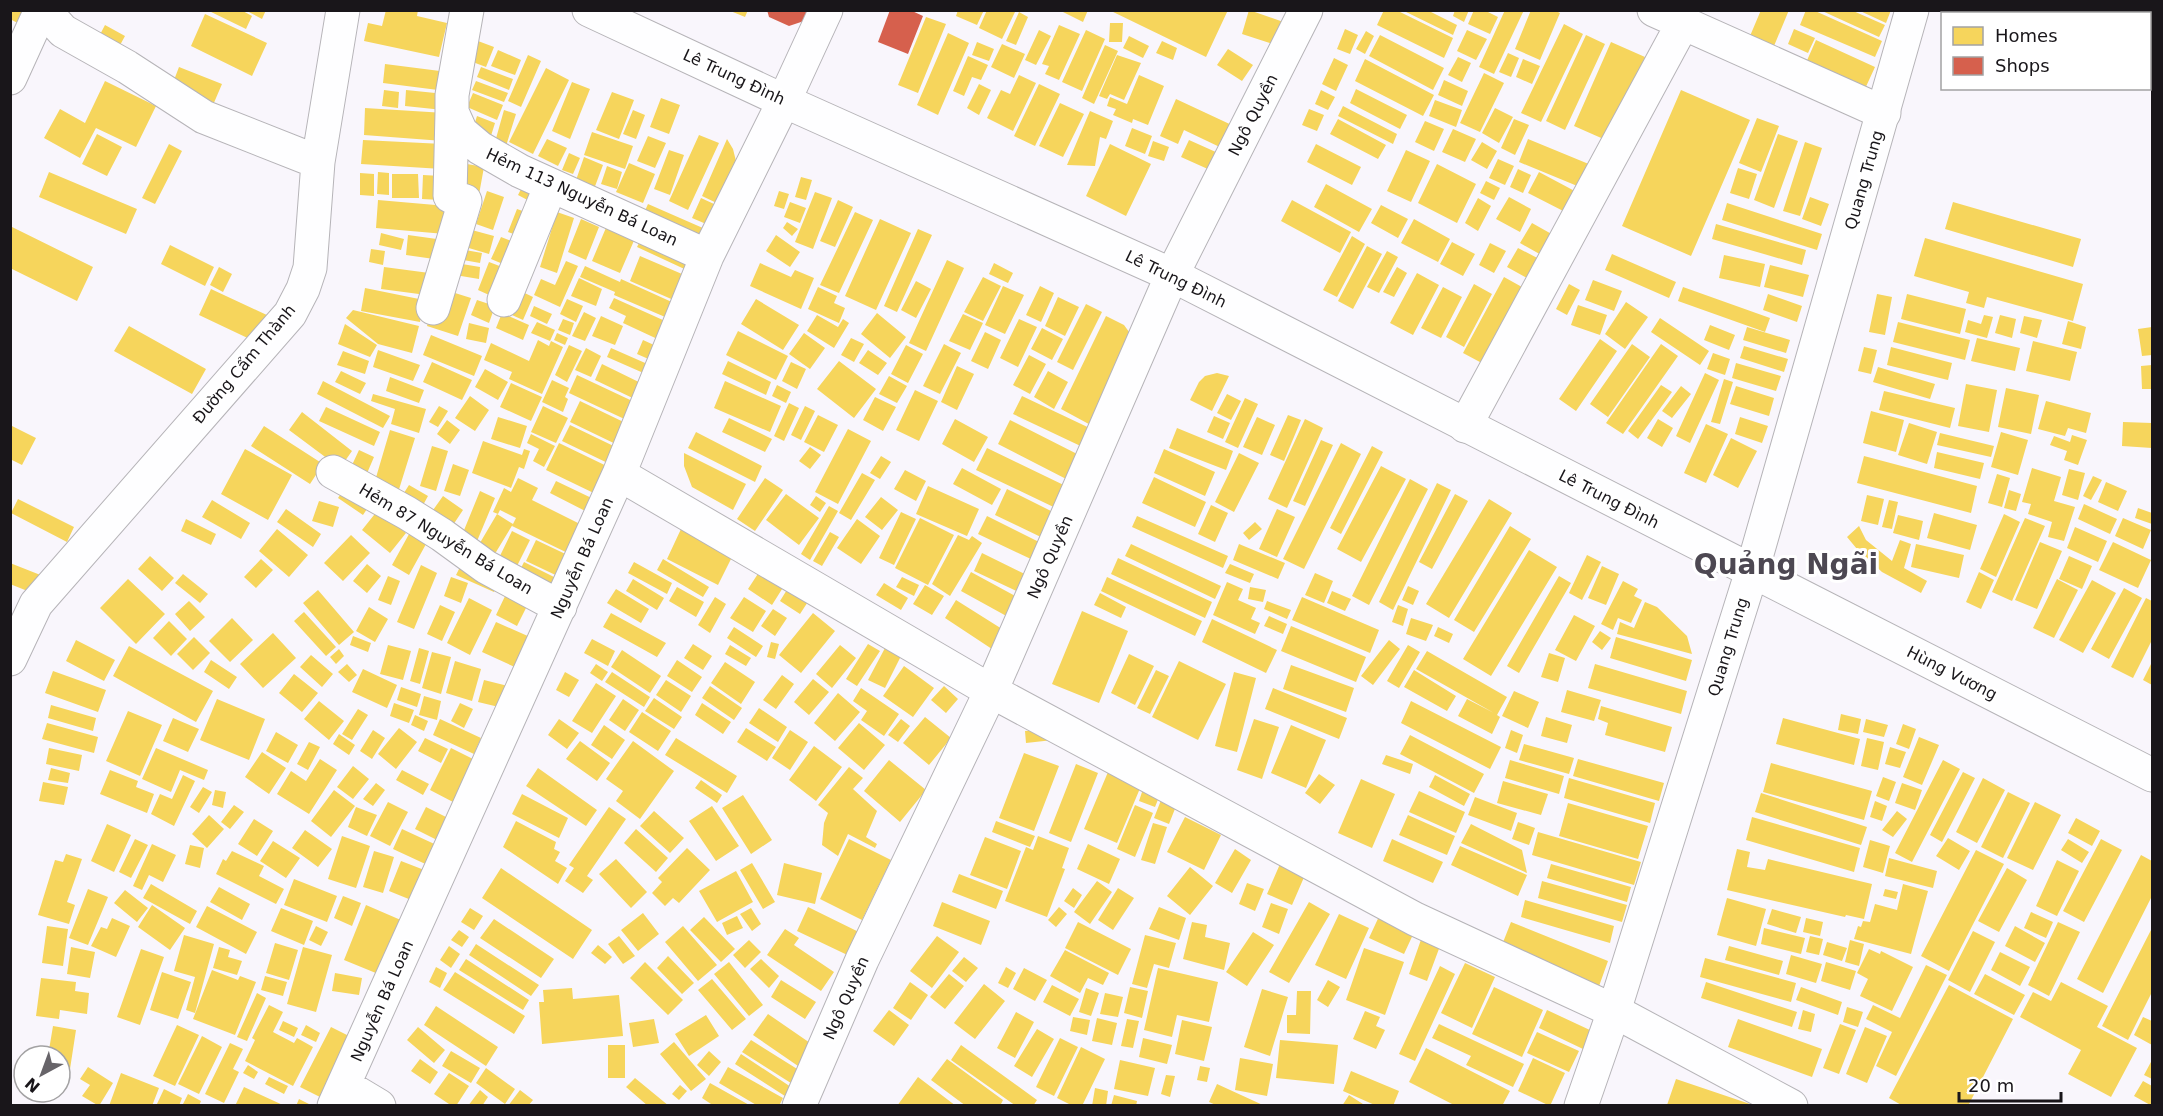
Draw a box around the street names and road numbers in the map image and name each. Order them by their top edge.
street label: Lê Trung Đình [680,45,788,109]
street label: Ngô Quyền [1224,71,1282,159]
street label: Quang Trung [1841,128,1887,232]
street label: Hẻm 113 Nguyễn Bá Loan [483,144,681,250]
street label: Lê Trung Đình [1122,246,1230,312]
street label: Đường Cẩm Thành [189,301,299,427]
street label: Lê Trung Đình [1556,466,1662,532]
street label: Hẻm 87 Nguyễn Bá Loan [356,480,536,598]
street label: Nguyễn Bá Loan [547,494,617,622]
street label: Ngô Quyền [1023,512,1077,602]
street label: Quang Trung [1704,595,1752,699]
street label: Hùng Vương [1904,642,2000,704]
street label: Nguyễn Bá Loan [347,937,417,1065]
street label: Ngô Quyền [819,953,873,1043]

